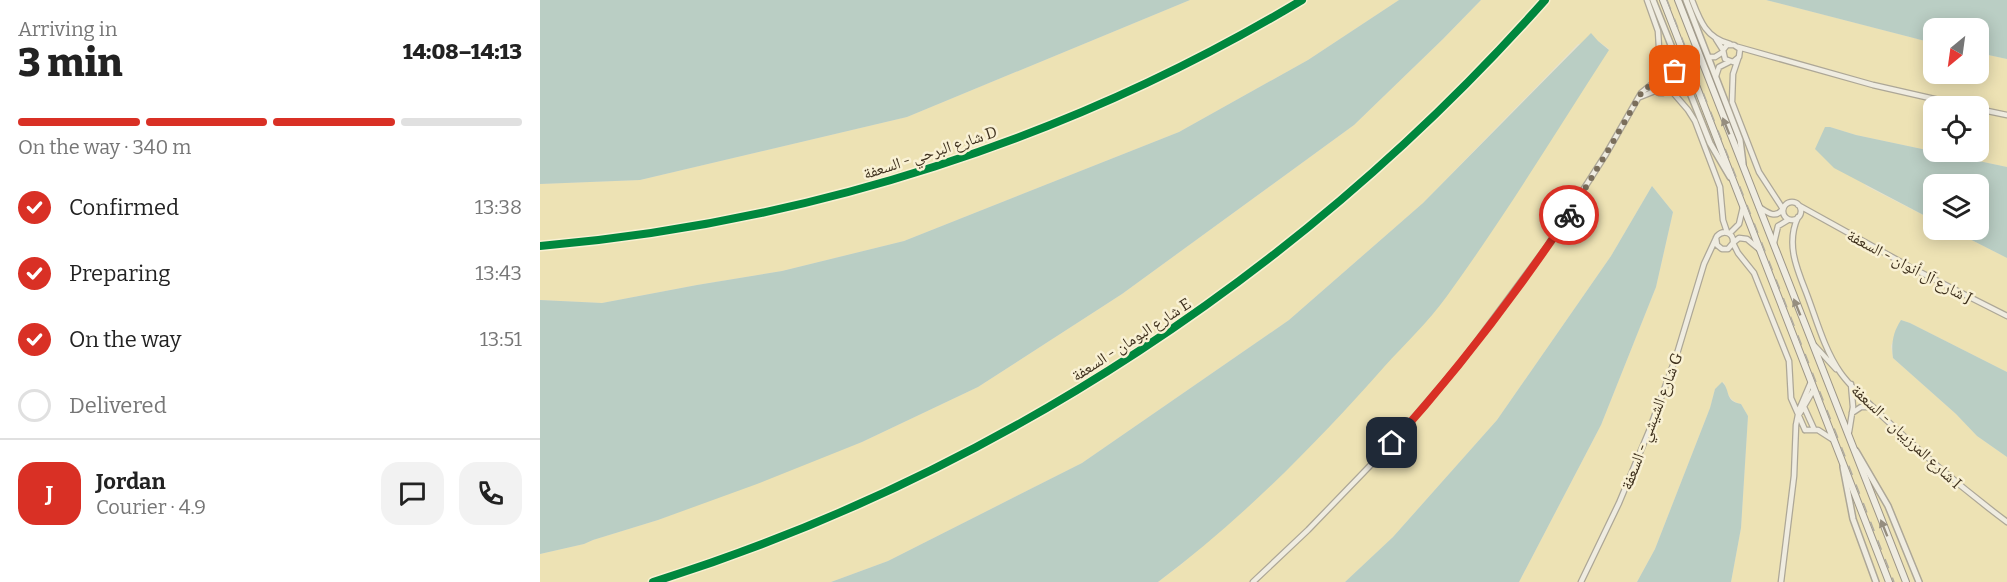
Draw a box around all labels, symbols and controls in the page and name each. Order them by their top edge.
text: Arriving in [18,17,117,41]
north arrow [1923,18,1989,84]
map controls [1923,18,1989,240]
text: 14:08–14:13 [403,38,522,65]
text: 3 min [18,40,123,86]
pin [1649,45,1700,96]
icon: bag [1658,54,1691,87]
button: locate [1923,96,1989,162]
one-way arrow [1721,116,1731,134]
street label: شارع البرحي - السعفة D [861,122,1000,186]
text: On the way · 340 m [18,135,191,159]
button: layers [1923,174,1989,240]
courier [1539,185,1599,245]
icon: check [18,191,51,224]
text: Confirmed [69,194,179,221]
text: 13:38 [475,195,522,219]
icon: bike [1553,199,1586,232]
street label: شارع آل أنوان - السعفة J [1843,225,1976,308]
icon: check [18,257,51,290]
text: Preparing [69,260,171,287]
text: 13:43 [475,261,522,285]
street label: شارع البومان - السعفة E [1068,294,1195,386]
one-way arrow [1792,298,1802,316]
icon: check [18,323,51,356]
text: On the way [69,326,181,353]
text: 13:51 [480,327,522,351]
street label: شارع الشيشي - السعفة G [1617,350,1689,494]
street label: شارع المرزيبان - السعفة I [1847,380,1966,493]
text: Delivered [69,392,167,419]
pin [1366,417,1417,468]
icon: home [1375,426,1408,459]
button: chat [381,462,444,525]
button: phone [459,462,522,525]
text: Jordan [96,468,166,495]
text: J [46,480,53,507]
text: Courier · 4.9 [96,495,206,519]
one-way arrow [1879,518,1889,536]

